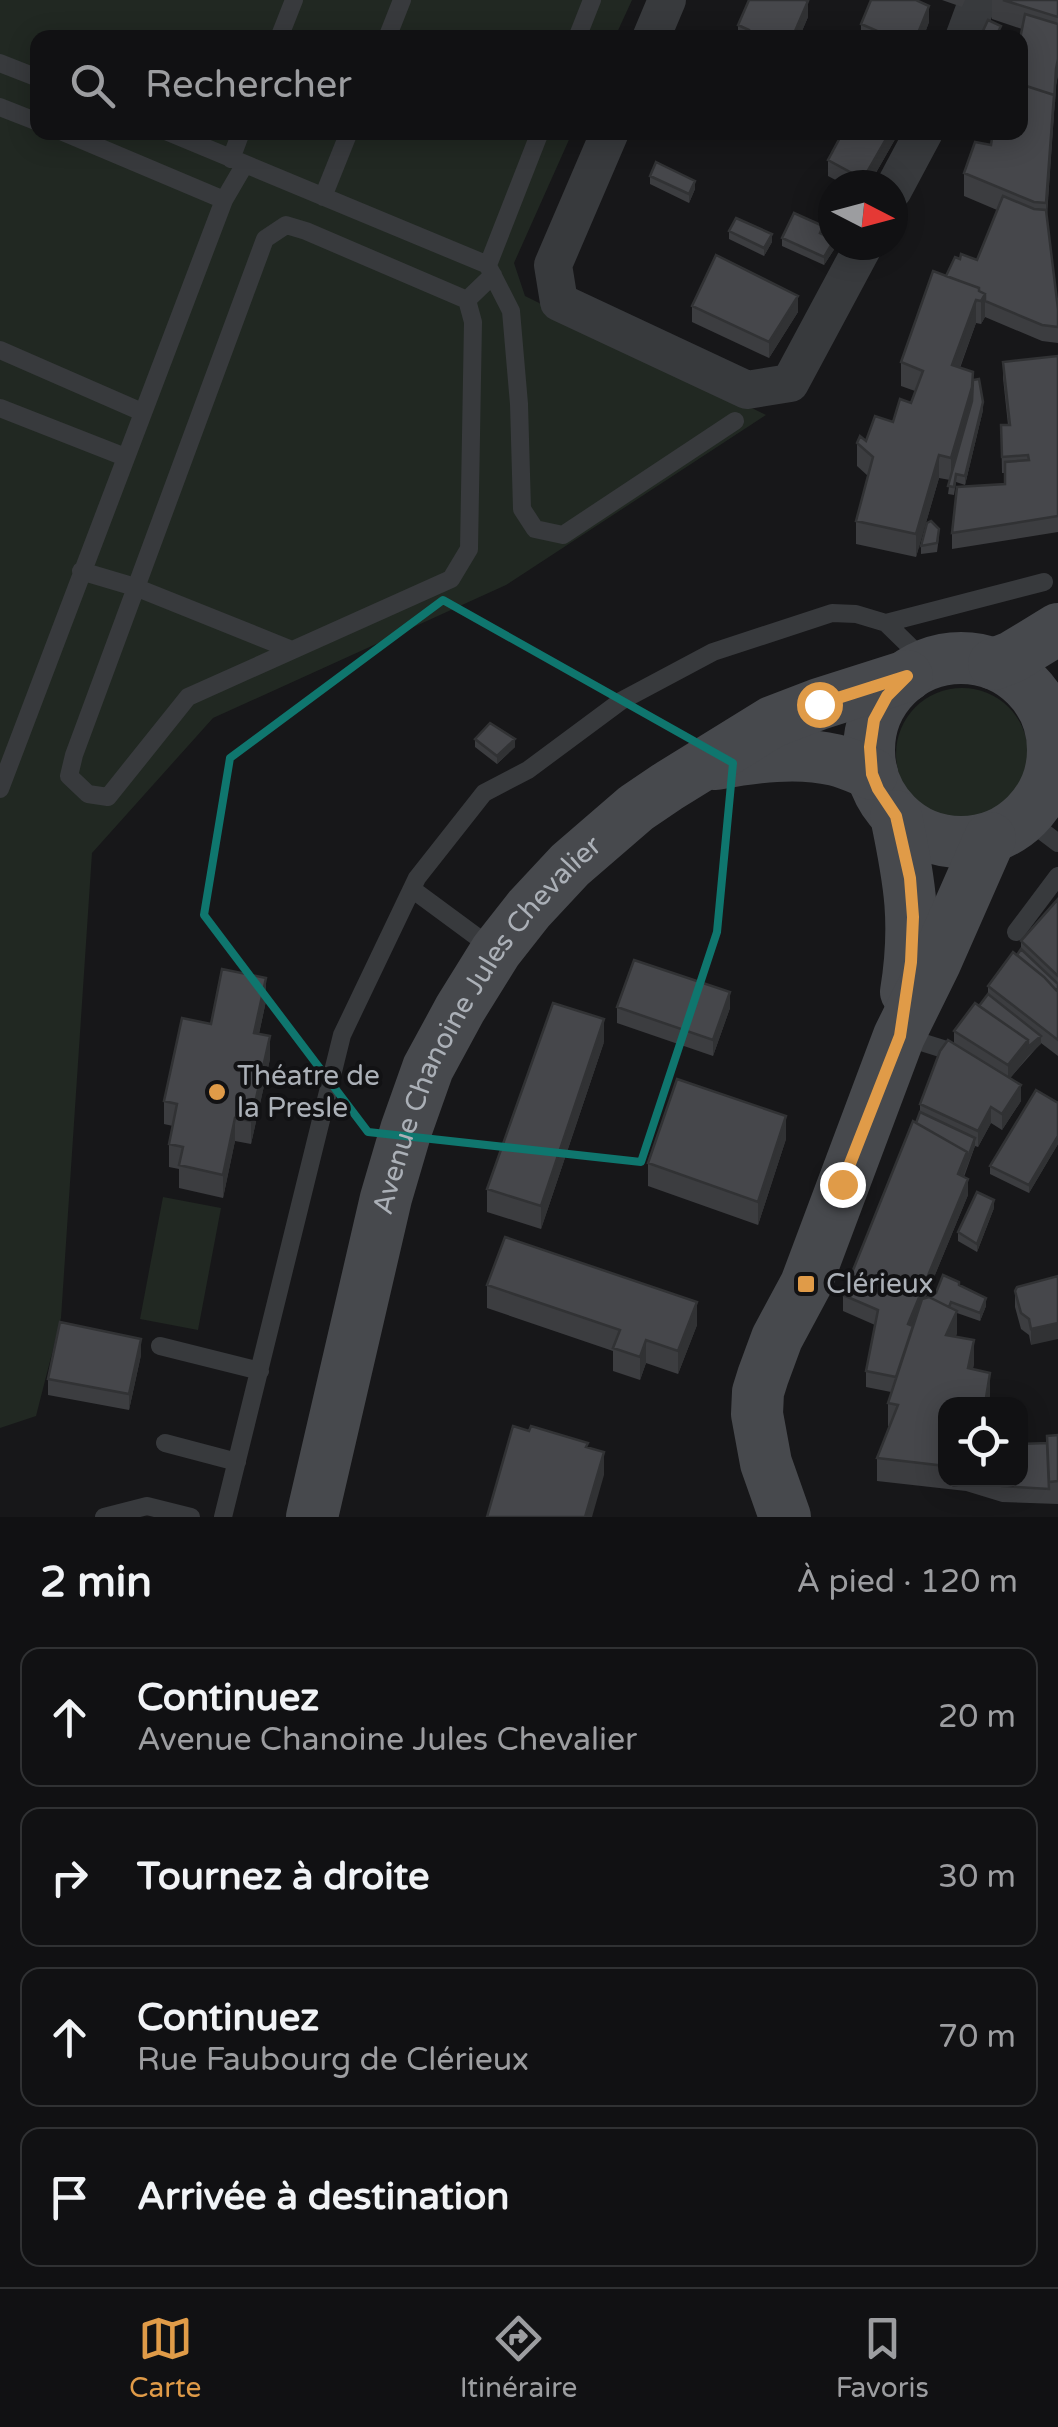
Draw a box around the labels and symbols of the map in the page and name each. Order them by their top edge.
north arrow [818,170,908,260]
route start [797,682,843,728]
street label: Avenue Chanoine Jules Chevalier [366,828,609,1218]
place label: Théatre de la Presle [237,1059,380,1125]
marker: Théatre de la Presle [206,1081,228,1103]
route end [820,1162,866,1208]
place label: Clérieux [826,1267,934,1301]
marker: Clérieux [795,1273,817,1295]

